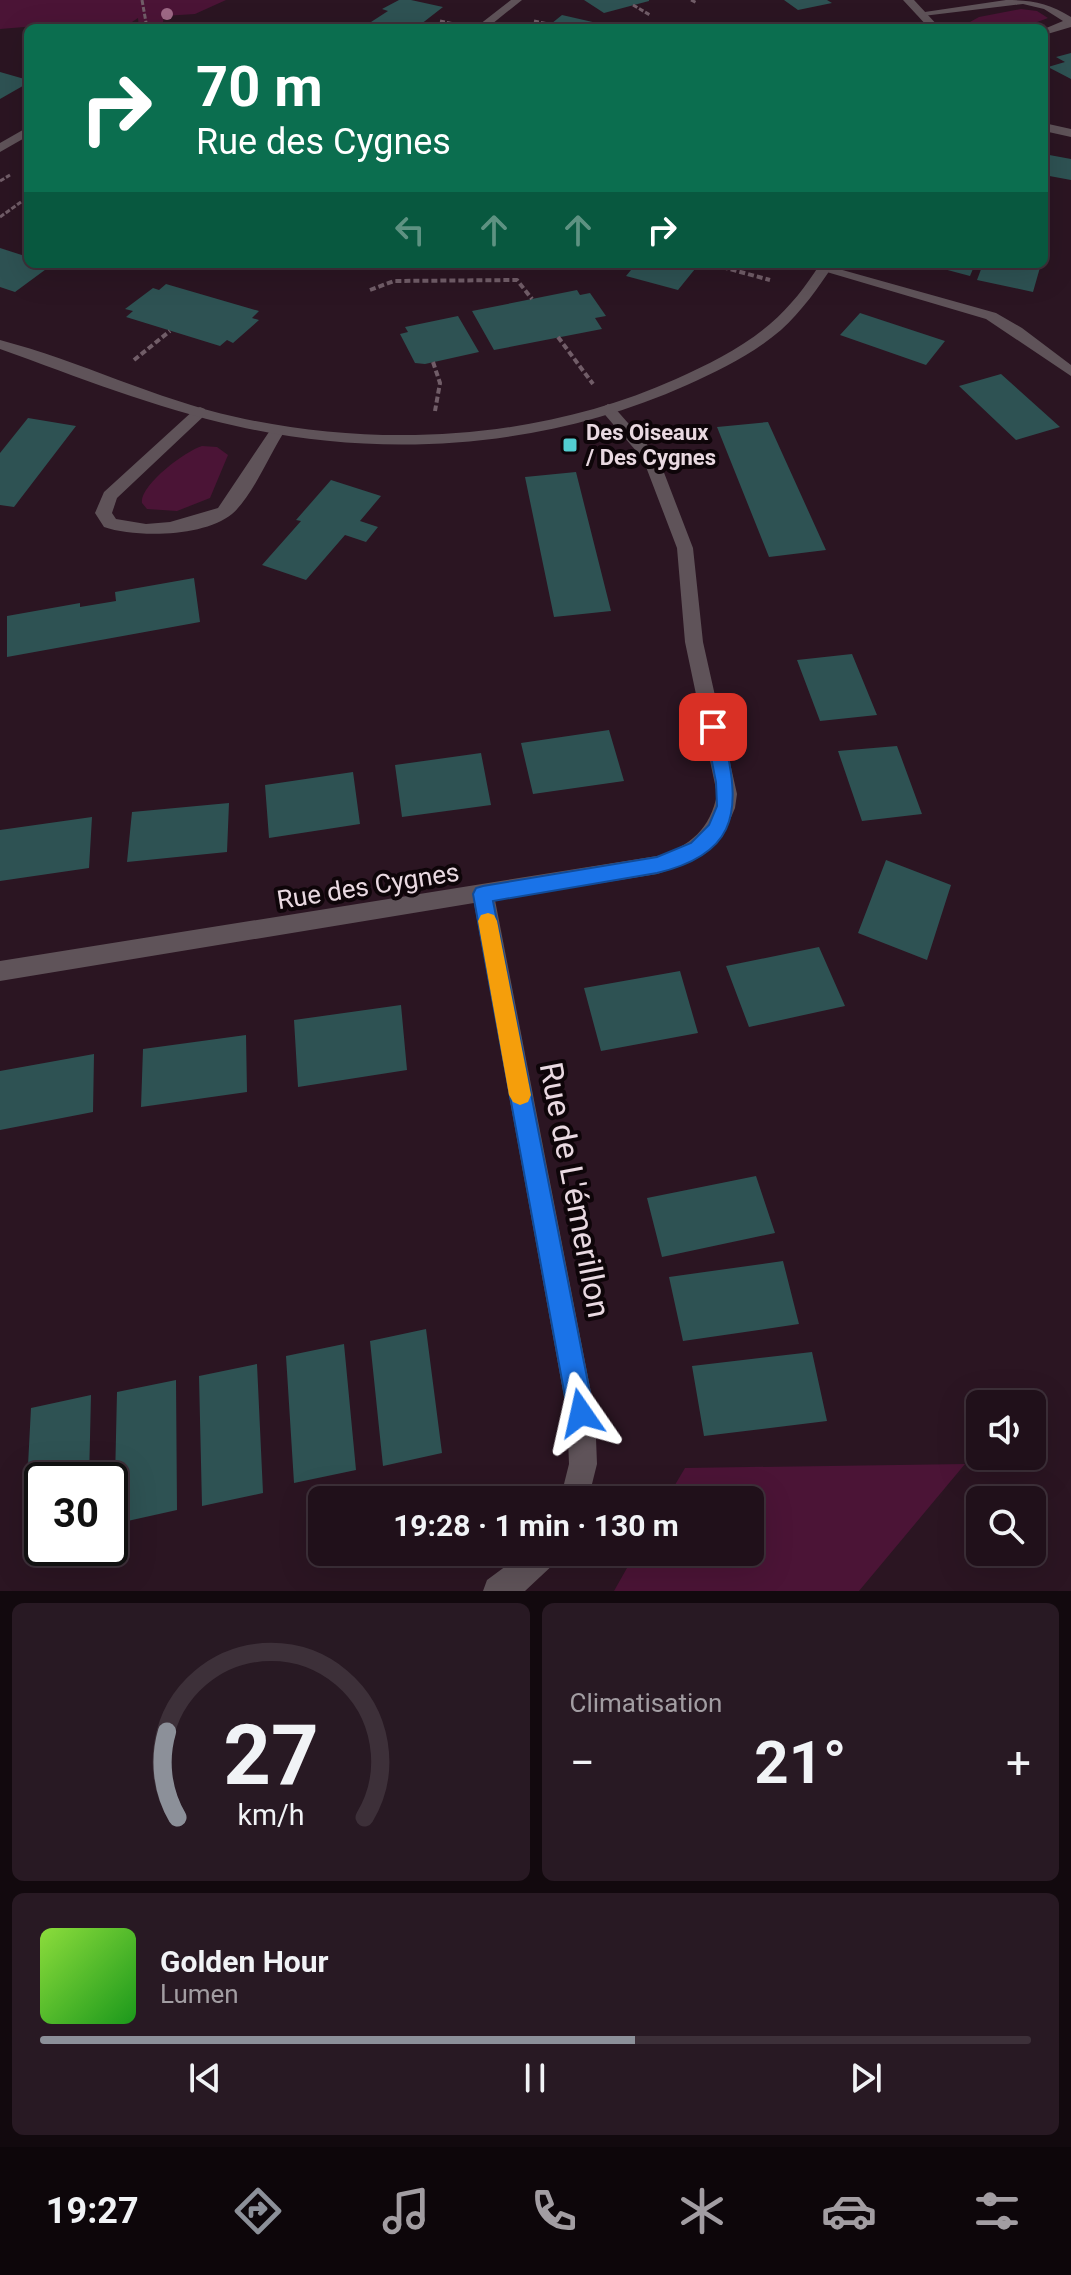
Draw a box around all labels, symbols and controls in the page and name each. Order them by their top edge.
text: 70 m [196,54,323,120]
icon: right [64,56,168,160]
text: Rue des Cygnes [196,121,451,163]
icon: left [388,208,432,252]
icon: ahead [472,208,516,252]
icon: ahead [556,208,600,252]
icon: right [640,208,684,252]
place label: Des Oiseaux / Des Cygnes [585,420,716,470]
marker: Des Oiseaux / Des Cygnes [561,436,579,454]
pin [679,693,747,761]
icon: arrive [691,705,735,749]
street label: Rue des Cygnes [275,857,461,915]
street label: Rue de L'émerillon [532,1059,618,1321]
position arrow [539,1371,623,1455]
map controls [966,1390,1046,1566]
button: sound [966,1390,1046,1470]
speed limit sign: 30 [24,1462,128,1566]
button: search [966,1486,1046,1566]
text: 19:28 · 1 min · 130 m [393,1508,679,1543]
text: Climatisation [570,1688,722,1718]
text: 27 [223,1707,318,1804]
text: 21° [754,1727,846,1798]
text: − [570,1737,595,1789]
text: + [1006,1737,1031,1789]
text: km/h [237,1798,304,1832]
text: Golden Hour [160,1944,329,1979]
text: Lumen [160,1979,239,2009]
icon: previous [183,2056,227,2100]
icon: pause [513,2056,557,2100]
icon: next [844,2056,888,2100]
icon: directions [230,2183,286,2239]
icon: music [378,2183,434,2239]
icon: phone [526,2183,582,2239]
icon: climate [674,2183,730,2239]
icon: car [821,2183,877,2239]
icon: filters [969,2183,1025,2239]
text: 19:27 [46,2190,139,2232]

